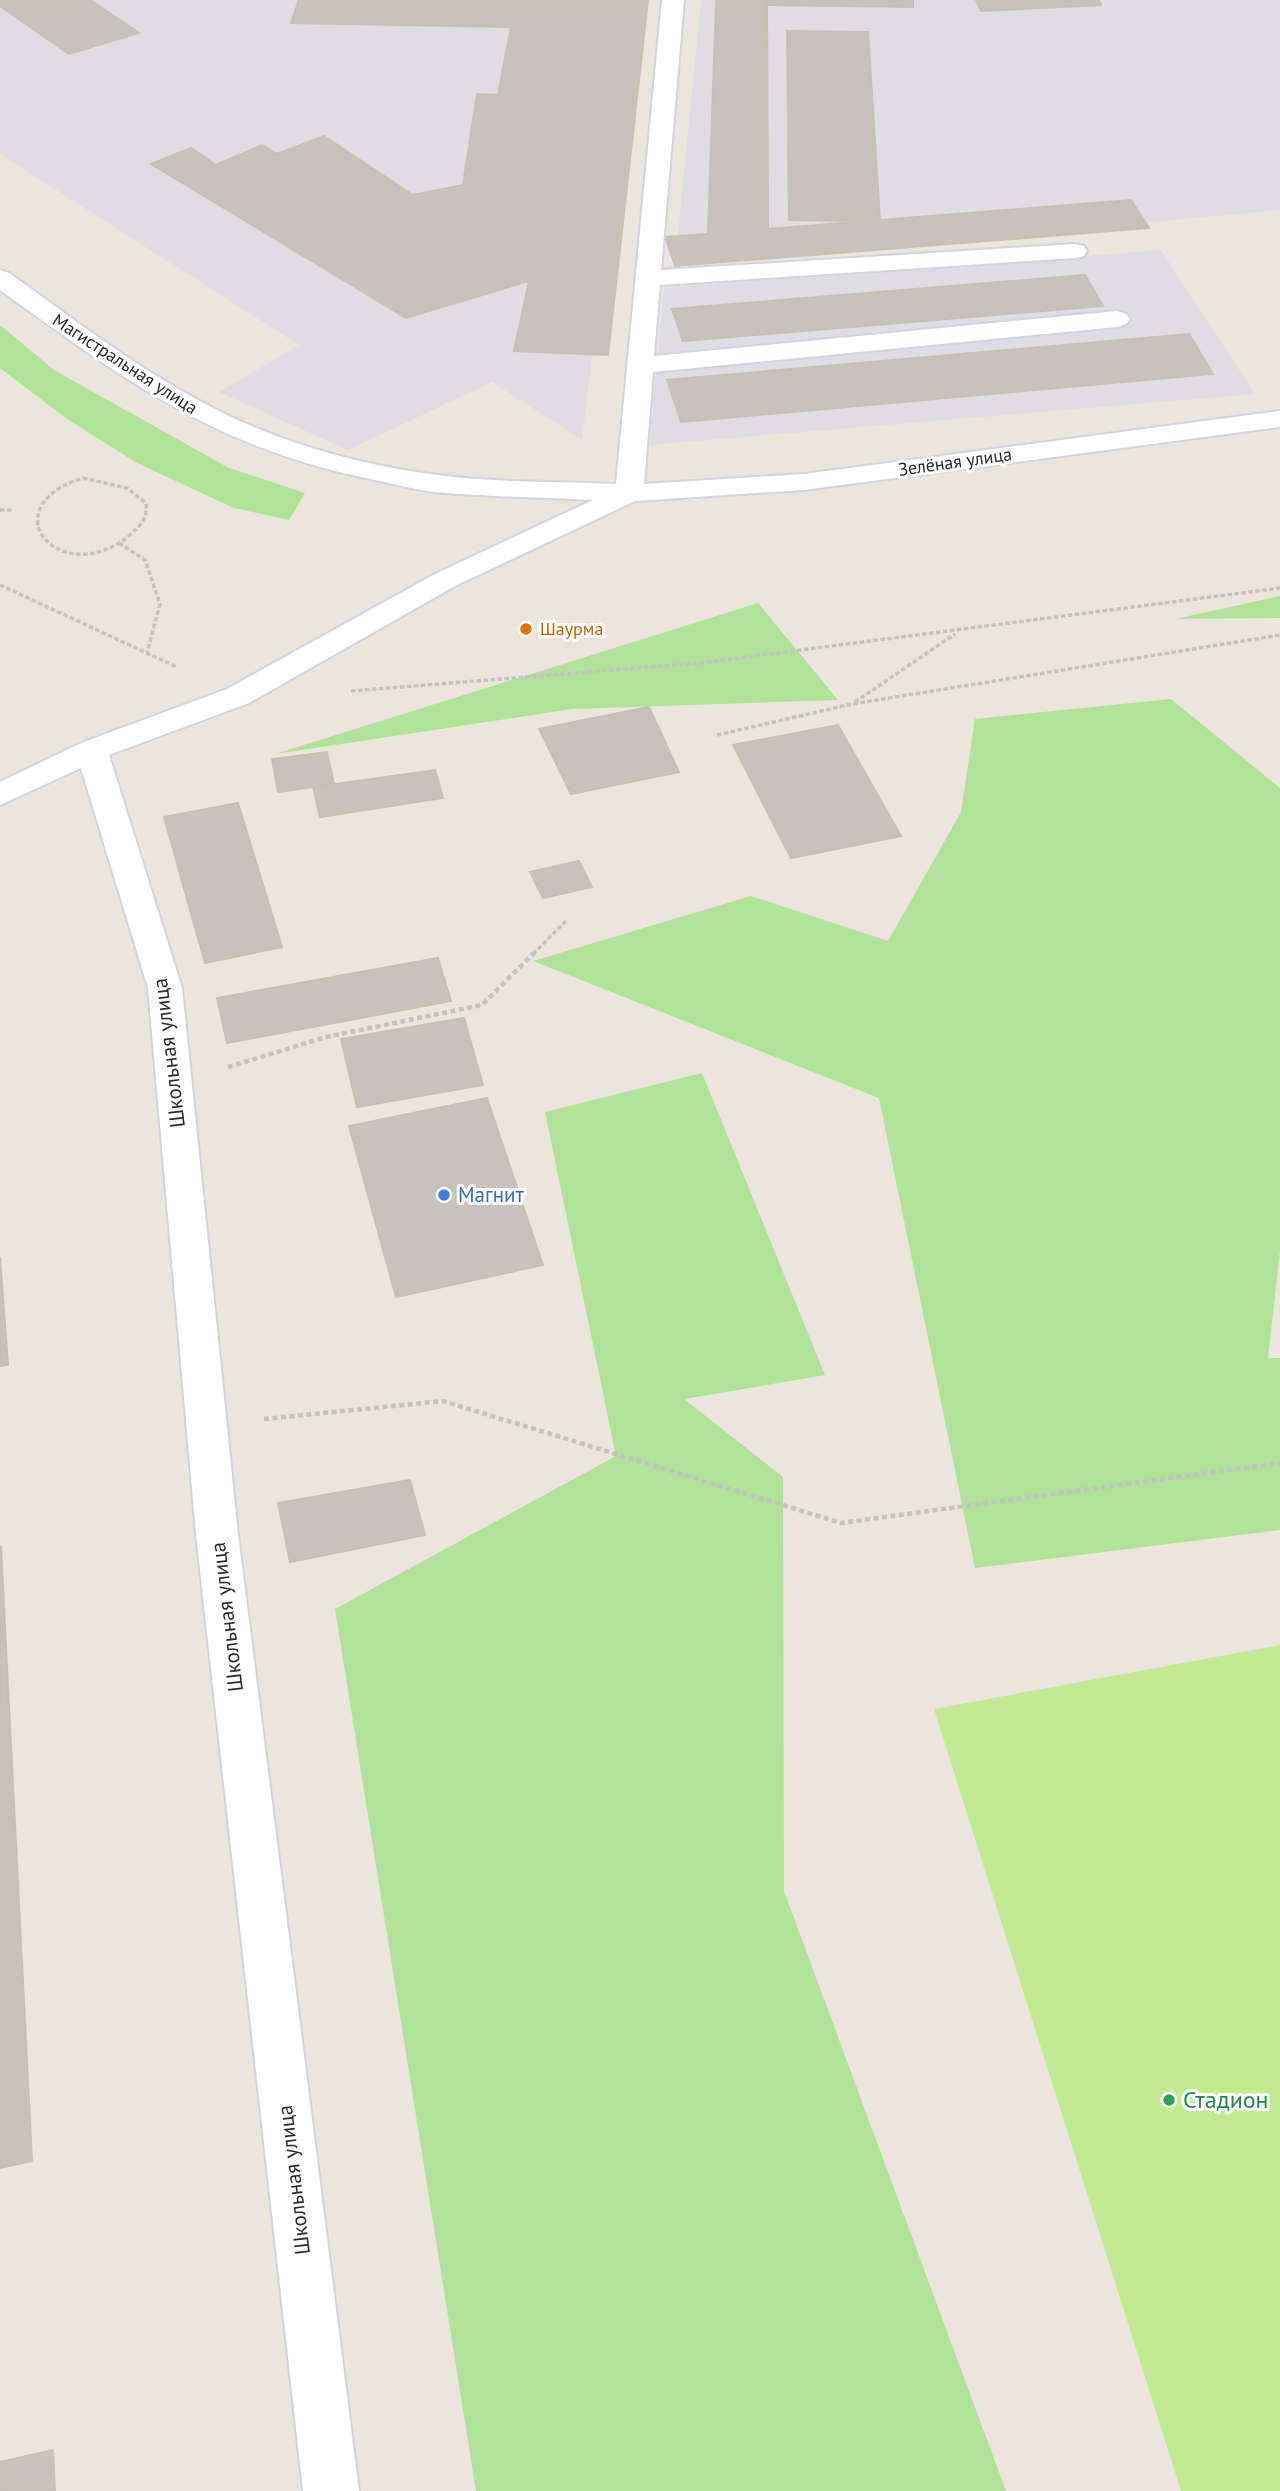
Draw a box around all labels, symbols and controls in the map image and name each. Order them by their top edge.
street label: Магистральная улица [48,308,202,419]
street label: Зелёная улица [897,442,1013,481]
place label: Шаурма [540,617,603,640]
marker: Шаурма [518,621,534,637]
street label: Школьная улица [146,977,191,1129]
place label: Магнит [458,1181,525,1208]
marker: Магнит [436,1187,452,1203]
street label: Школьная улица [204,1541,249,1693]
place label: Стадион [1183,2084,1269,2115]
marker: Стадион [1161,2092,1177,2108]
street label: Школьная улица [271,2104,316,2256]

